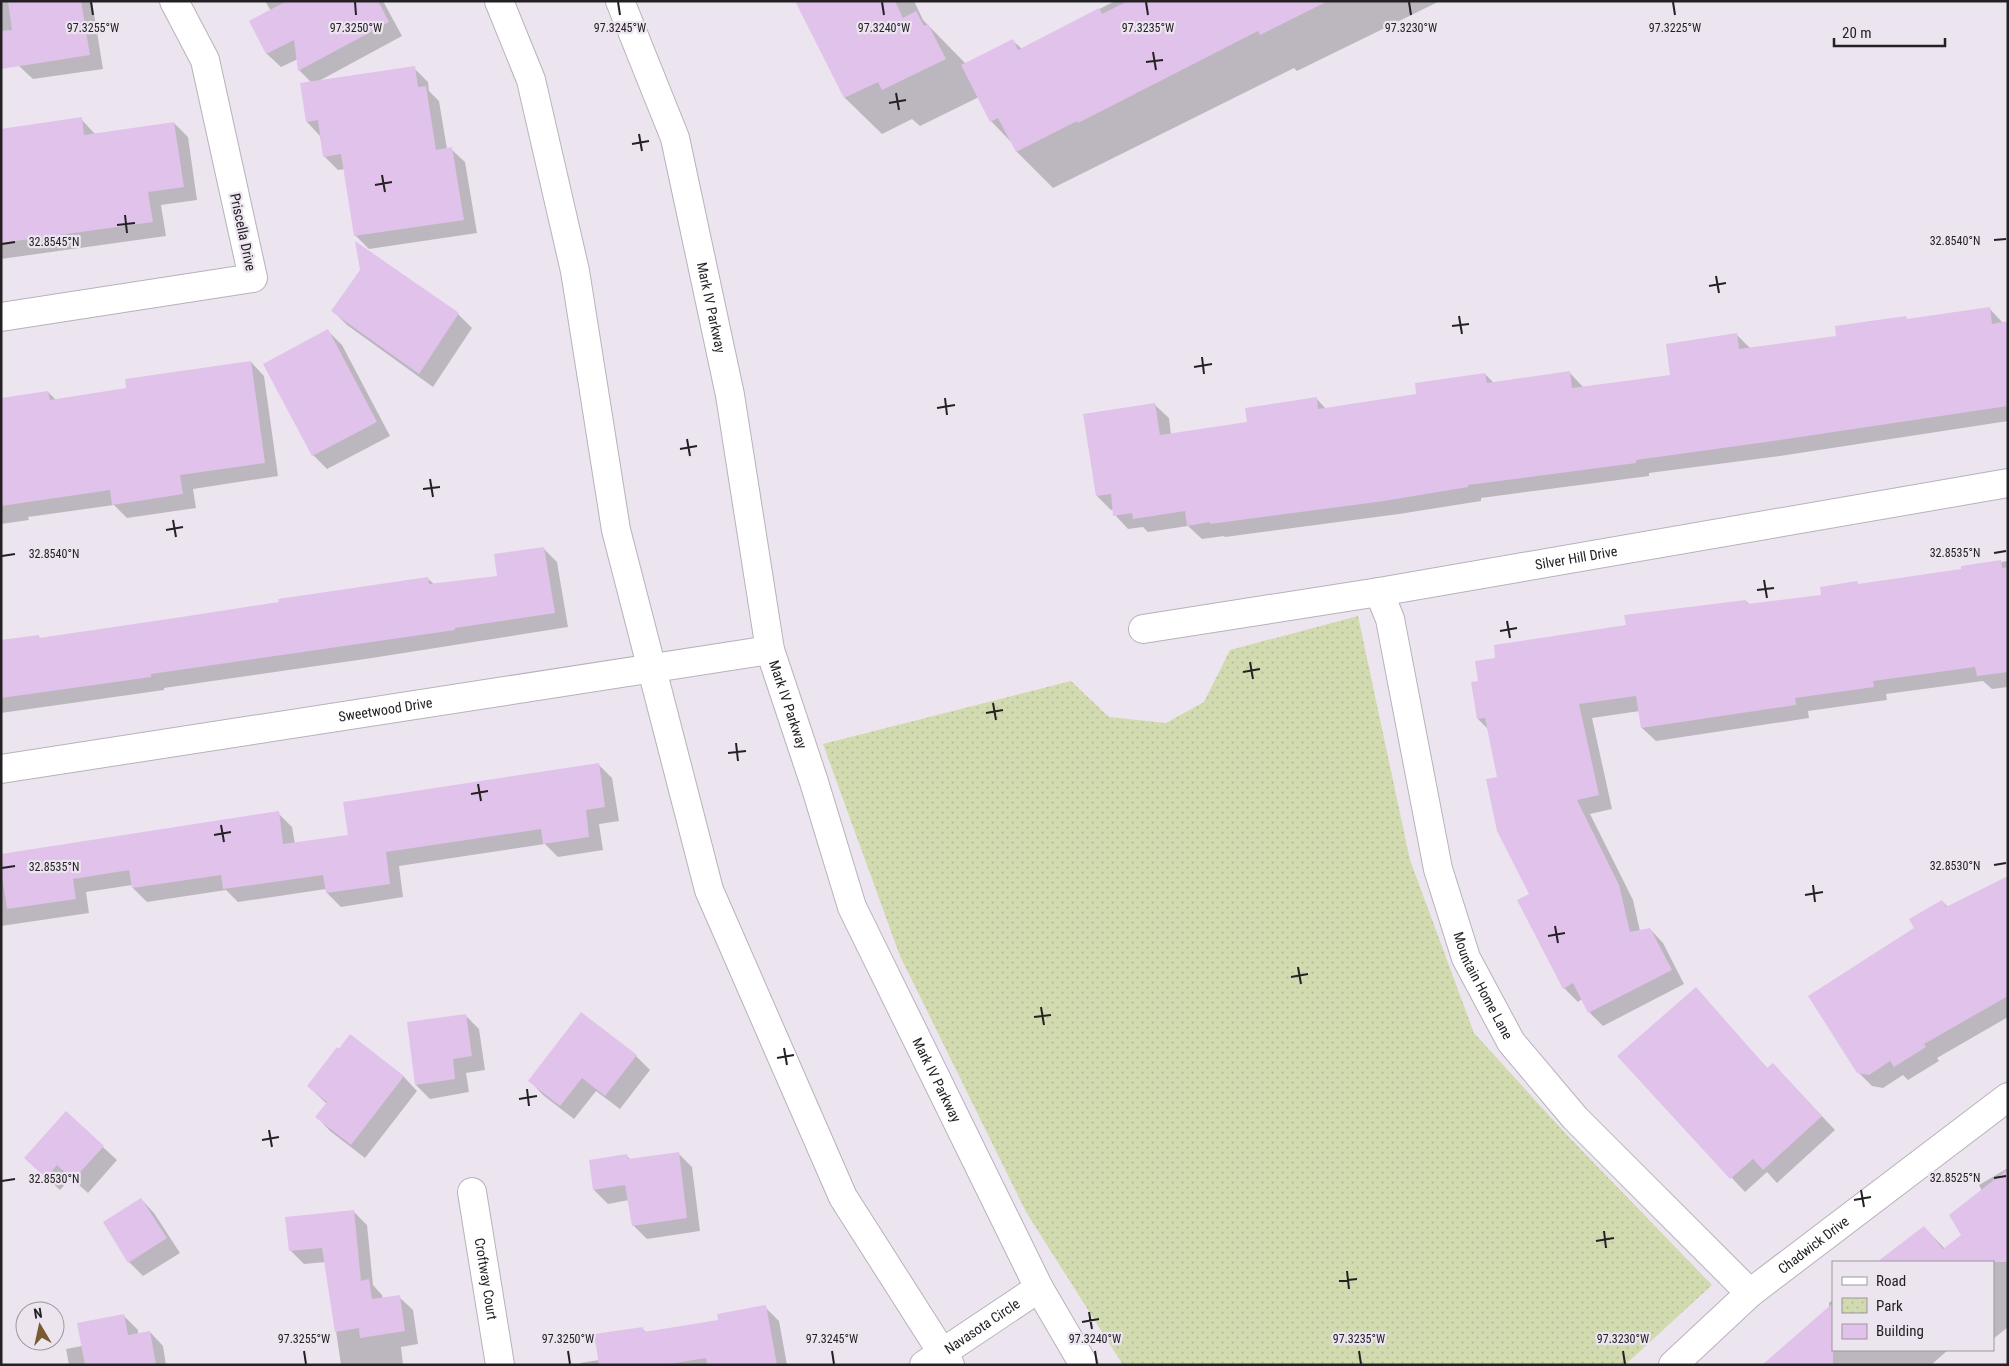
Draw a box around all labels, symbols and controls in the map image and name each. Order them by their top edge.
scale bar [1834,15,1945,47]
text: 97.3255°W [67,21,119,35]
text: 97.3250°W [330,21,382,35]
text: 97.3245°W [594,21,646,35]
text: 97.3240°W [858,21,910,35]
text: 97.3235°W [1122,21,1174,35]
text: 97.3230°W [1385,21,1437,35]
text: 97.3225°W [1649,21,1701,35]
text: 20 m [1842,24,1872,42]
street label: Priscella Drive [227,192,259,273]
text: 32.8540°N [1930,234,1980,248]
text: 32.8545°N [29,235,79,249]
street label: Mark IV Parkway [694,261,729,354]
street label: Silver Hill Drive [1534,543,1619,573]
text: 32.8535°N [1930,546,1980,560]
text: 32.8540°N [29,547,79,561]
street label: Mark IV Parkway [766,658,810,751]
street label: Sweetwood Drive [337,694,434,725]
text: 32.8530°N [1930,859,1980,873]
text: 32.8535°N [29,860,79,874]
street label: Mountain Home Lane [1450,930,1516,1042]
street label: Mark IV Parkway [909,1035,964,1125]
text: 32.8525°N [1930,1171,1980,1185]
text: 32.8530°N [29,1172,79,1186]
street label: Chadwick Drive [1775,1213,1852,1277]
street label: Croftway Court [472,1237,501,1321]
legend [1832,1261,1994,1351]
text: Road [1876,1272,1906,1290]
street label: Navasota Circle [942,1295,1023,1357]
text: Park [1876,1297,1903,1315]
north arrow [15,1301,65,1351]
text: N [32,1305,43,1322]
text: Building [1876,1322,1924,1340]
text: 97.3255°W [278,1332,330,1346]
text: 97.3250°W [542,1332,594,1346]
text: 97.3245°W [806,1332,858,1346]
text: 97.3240°W [1069,1332,1121,1346]
text: 97.3235°W [1333,1332,1385,1346]
text: 97.3230°W [1597,1332,1649,1346]

